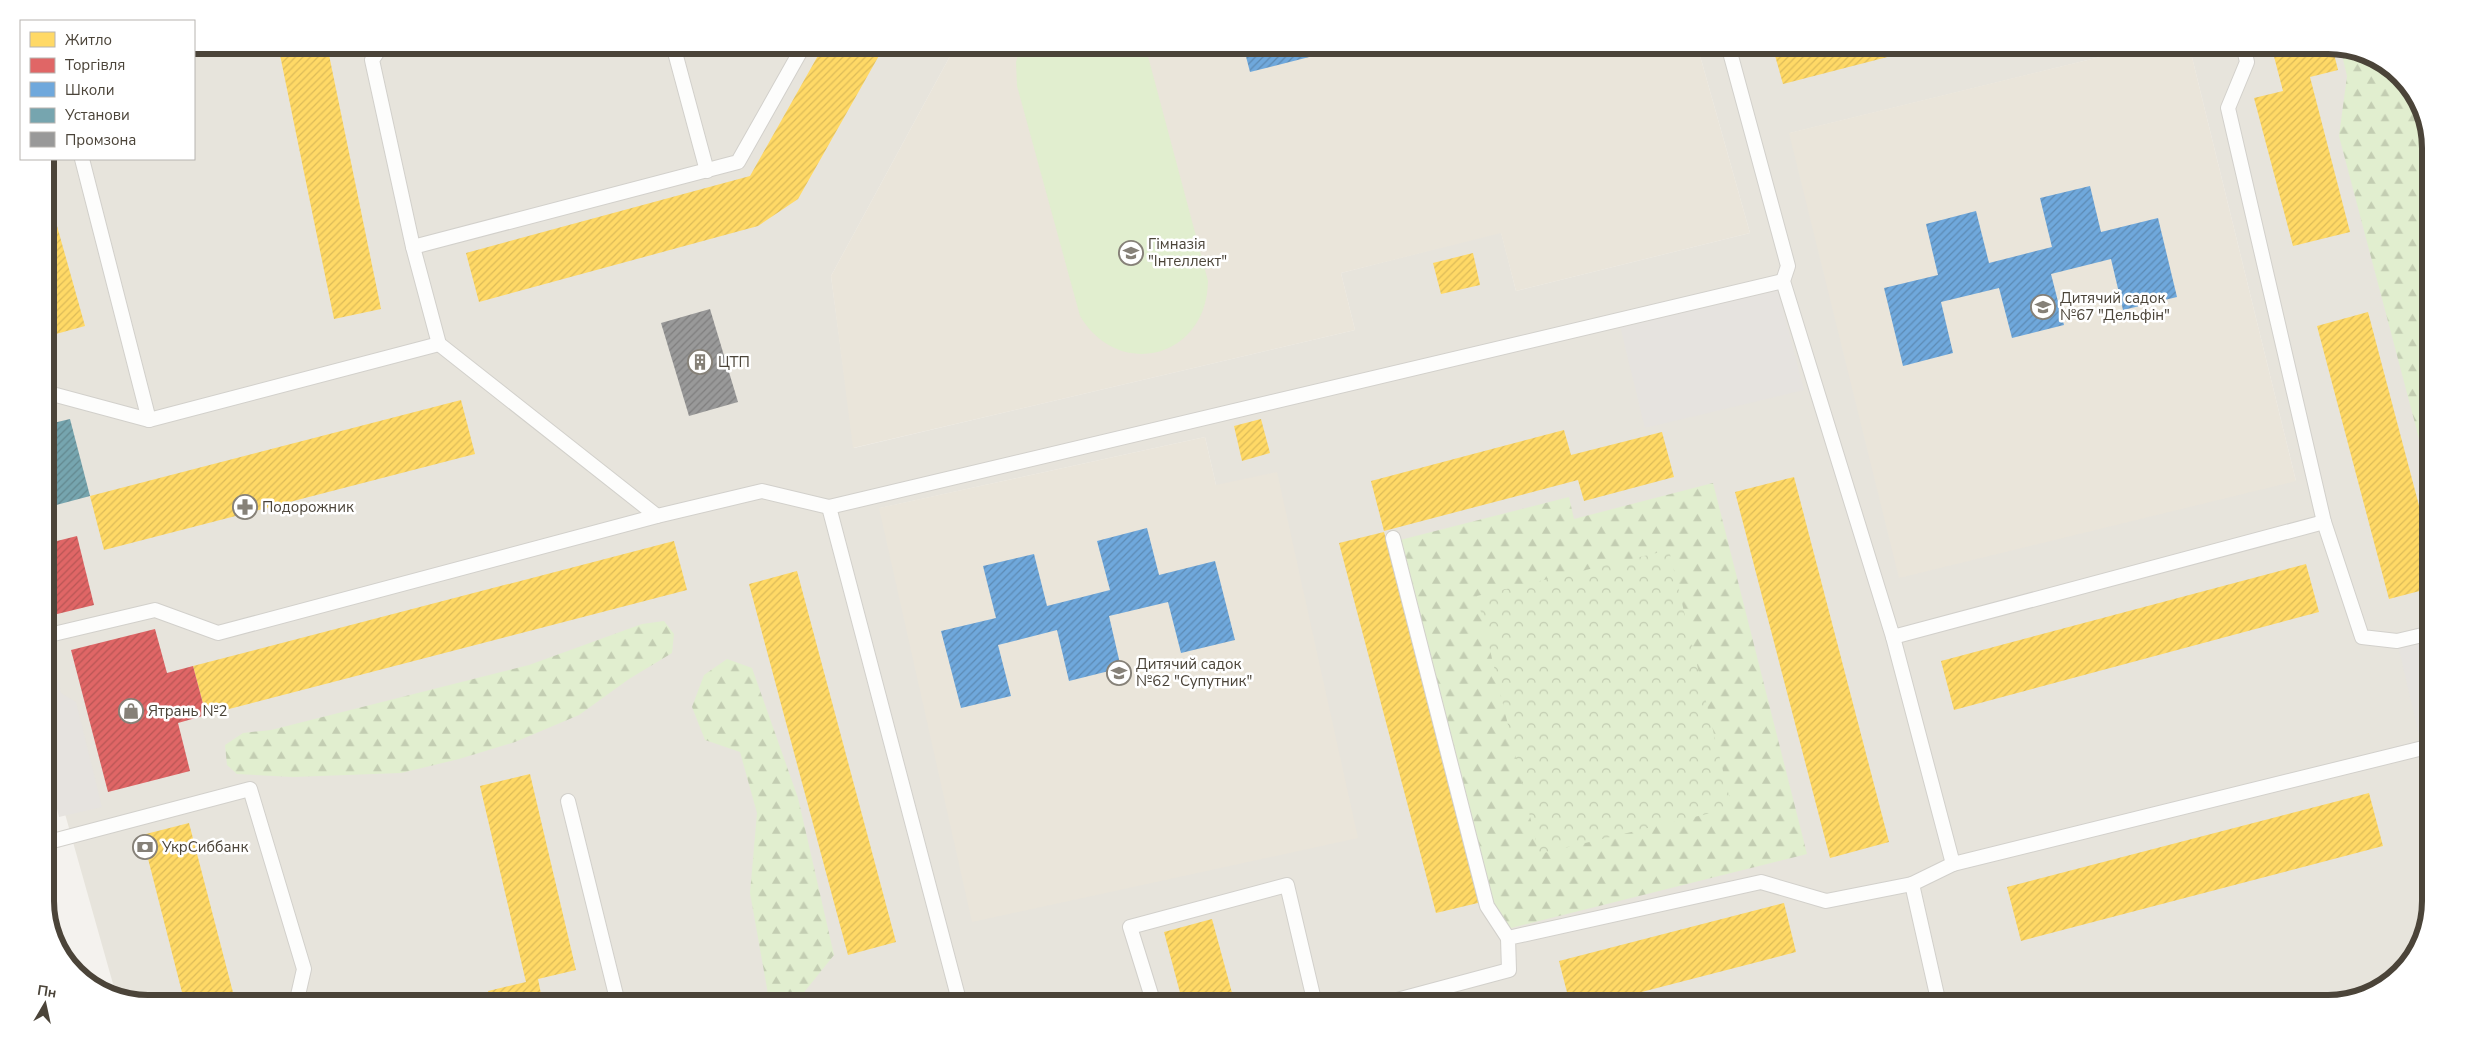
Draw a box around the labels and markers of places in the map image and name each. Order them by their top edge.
place label: Гімназія "Інтеллект" [1148,234,1227,271]
school or university icon: Гімназія "Інтеллект" [1118,240,1144,266]
place label: Дитячий садок №67 "Дельфін" [2060,288,2170,325]
school or university icon: Дитячий садок №67 "Дельфін" [2030,294,2056,320]
building icon: ЦТП [687,349,713,375]
place label: ЦТП [718,352,750,372]
pharmacy icon: Подорожник [232,494,258,520]
place label: Подорожник [262,497,354,517]
place label: Дитячий садок №62 "Супутник" [1136,654,1252,691]
school or university icon: Дитячий садок №62 "Супутник" [1106,660,1132,686]
shop icon: Ятрань №2 [118,698,144,724]
place label: Ятрань №2 [148,701,228,721]
bank icon: УкрСиббанк [132,834,158,860]
place label: УкрСиббанк [161,837,248,857]

